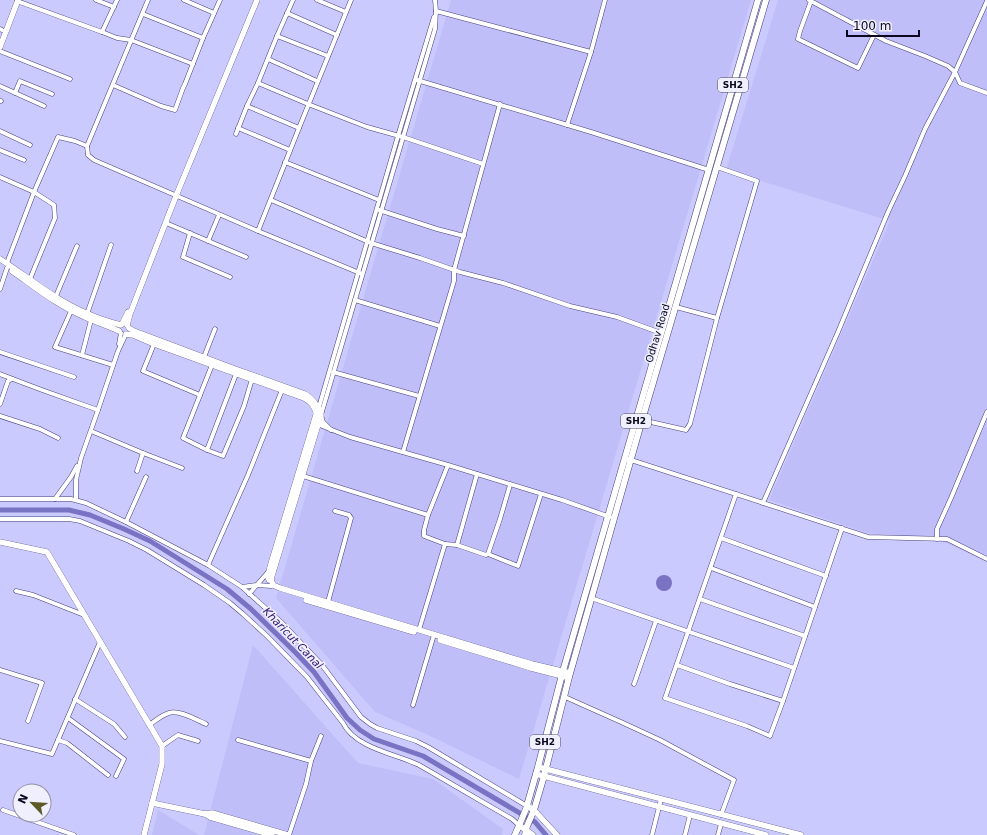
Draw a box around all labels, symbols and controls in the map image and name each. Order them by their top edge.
scale bar [847,12,919,38]
text: 100 m [853,19,891,33]
road number: SH2 [718,78,748,92]
street label: Odhav Road [643,302,672,364]
road number: SH2 [621,414,651,428]
water label: Kharicut Canal [260,605,325,672]
road number: SH2 [530,735,560,749]
north arrow [12,783,52,823]
text: N [16,792,31,806]

